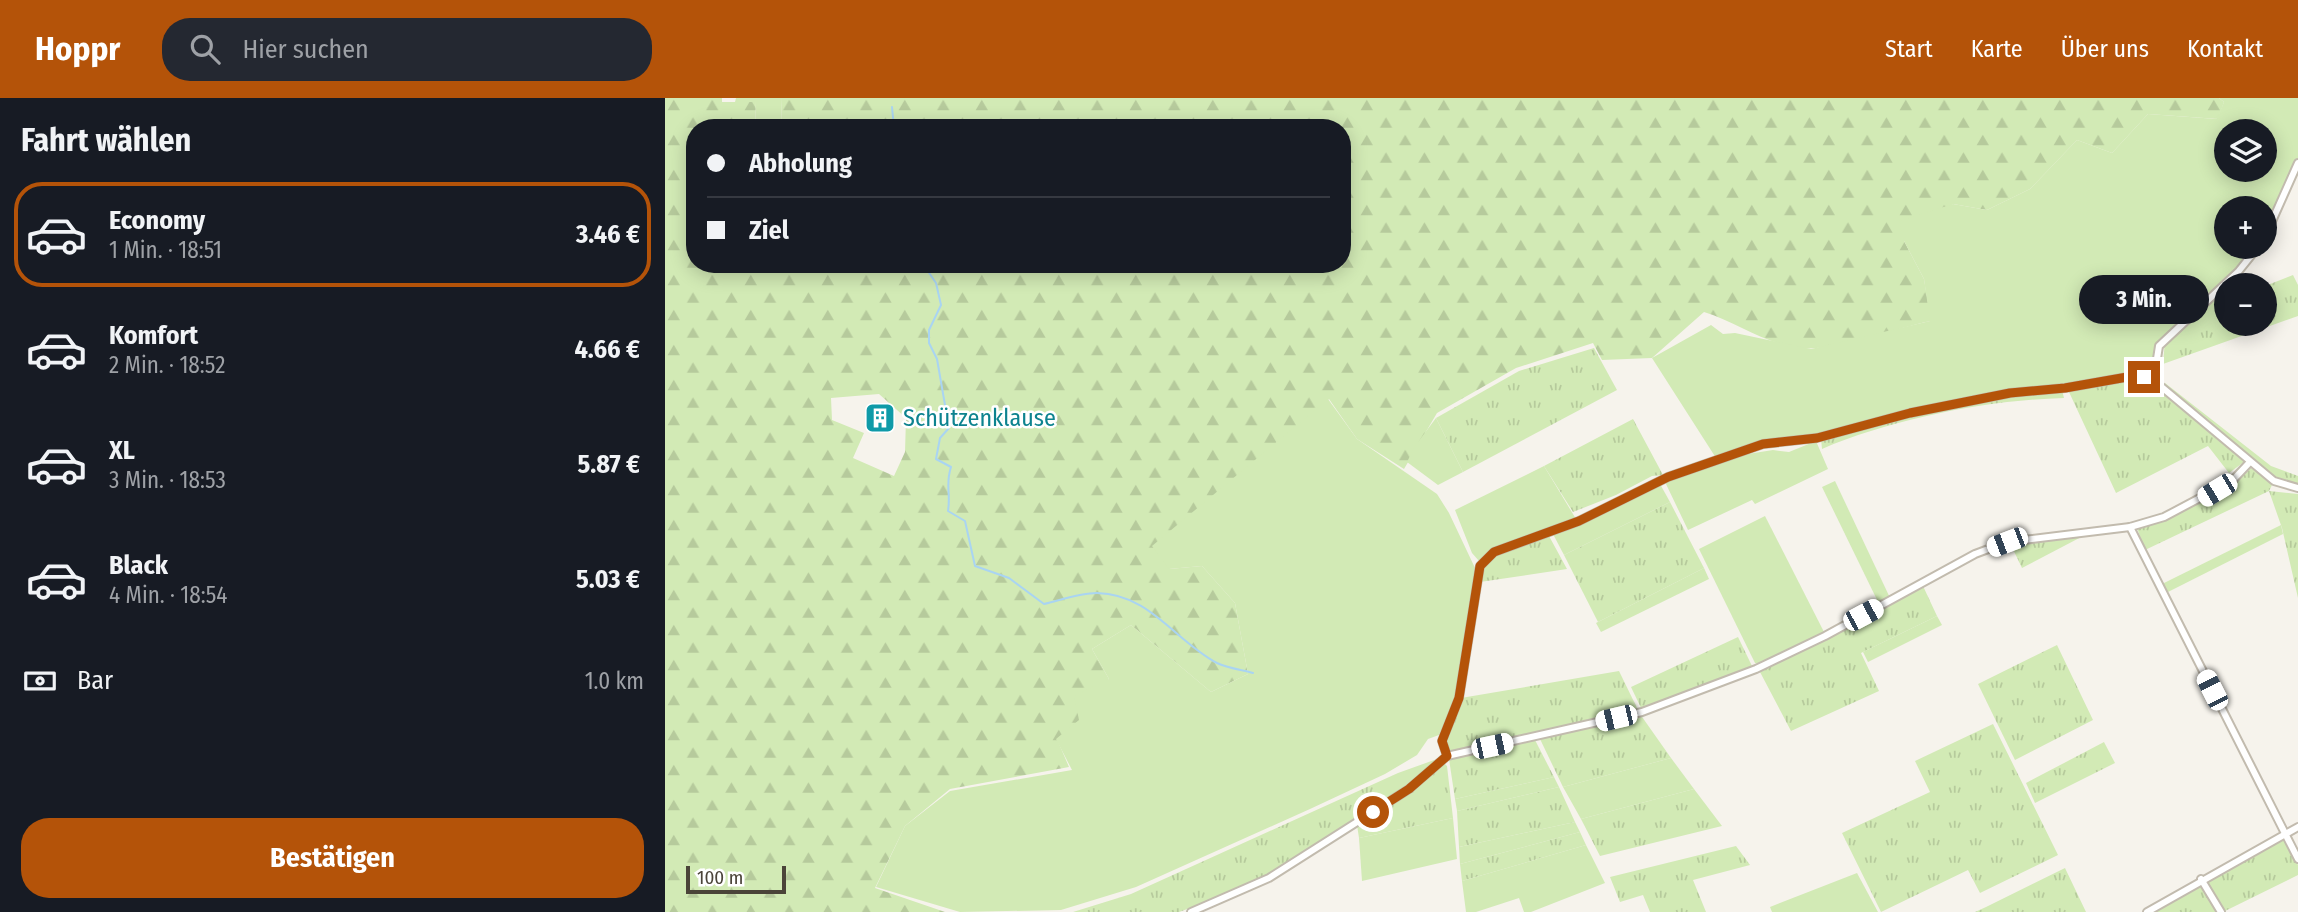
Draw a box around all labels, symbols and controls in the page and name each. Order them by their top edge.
search box [162,18,652,81]
text: Hoppr [35,29,120,69]
icon: search [186,30,224,68]
text: Hier suchen [242,34,369,65]
text: Start [1885,35,1933,63]
text: Karte [1971,35,2023,63]
text: Über uns [2061,35,2149,63]
text: Kontakt [2187,35,2263,63]
map controls [2214,119,2277,336]
button: layers [2214,119,2277,182]
text: Fahrt wählen [21,121,191,159]
text: Abholung [749,148,852,179]
button: + [2214,196,2277,259]
icon: car [25,203,88,266]
text: Economy [109,205,205,236]
text: Ziel [749,215,789,246]
text: 3.46 € [576,219,640,250]
text: 1 Min. · 18:51 [109,236,222,264]
button: − [2214,273,2277,336]
callout: 3 Min. [2079,275,2209,324]
text: 3 Min. [2116,285,2172,313]
icon: car [25,318,88,381]
text: Komfort [109,320,198,351]
text: 4.66 € [574,334,640,365]
text: 2 Min. · 18:52 [109,351,225,379]
route end [2128,361,2160,393]
building icon: Schützenklause [863,401,897,435]
place label: Schützenklause [903,404,1056,432]
icon: car [25,433,88,496]
text: XL [109,435,135,466]
text: 5.87 € [577,449,640,480]
text: 3 Min. · 18:53 [109,466,226,494]
car [2194,470,2241,510]
car [1984,525,2031,559]
icon: car [25,548,88,611]
text: Black [109,550,168,581]
text: 5.03 € [576,564,640,595]
text: 4 Min. · 18:54 [109,581,228,609]
car [1840,596,1887,634]
icon: cash [21,662,59,700]
text: Bar [77,665,113,696]
text: 1.0 km [585,667,644,695]
car [2194,667,2231,713]
car [1594,703,1639,733]
car [1470,731,1515,761]
route start [1357,796,1389,828]
button: Bestätigen [21,818,644,898]
scale bar [686,863,786,895]
text: 100 m [697,866,743,889]

